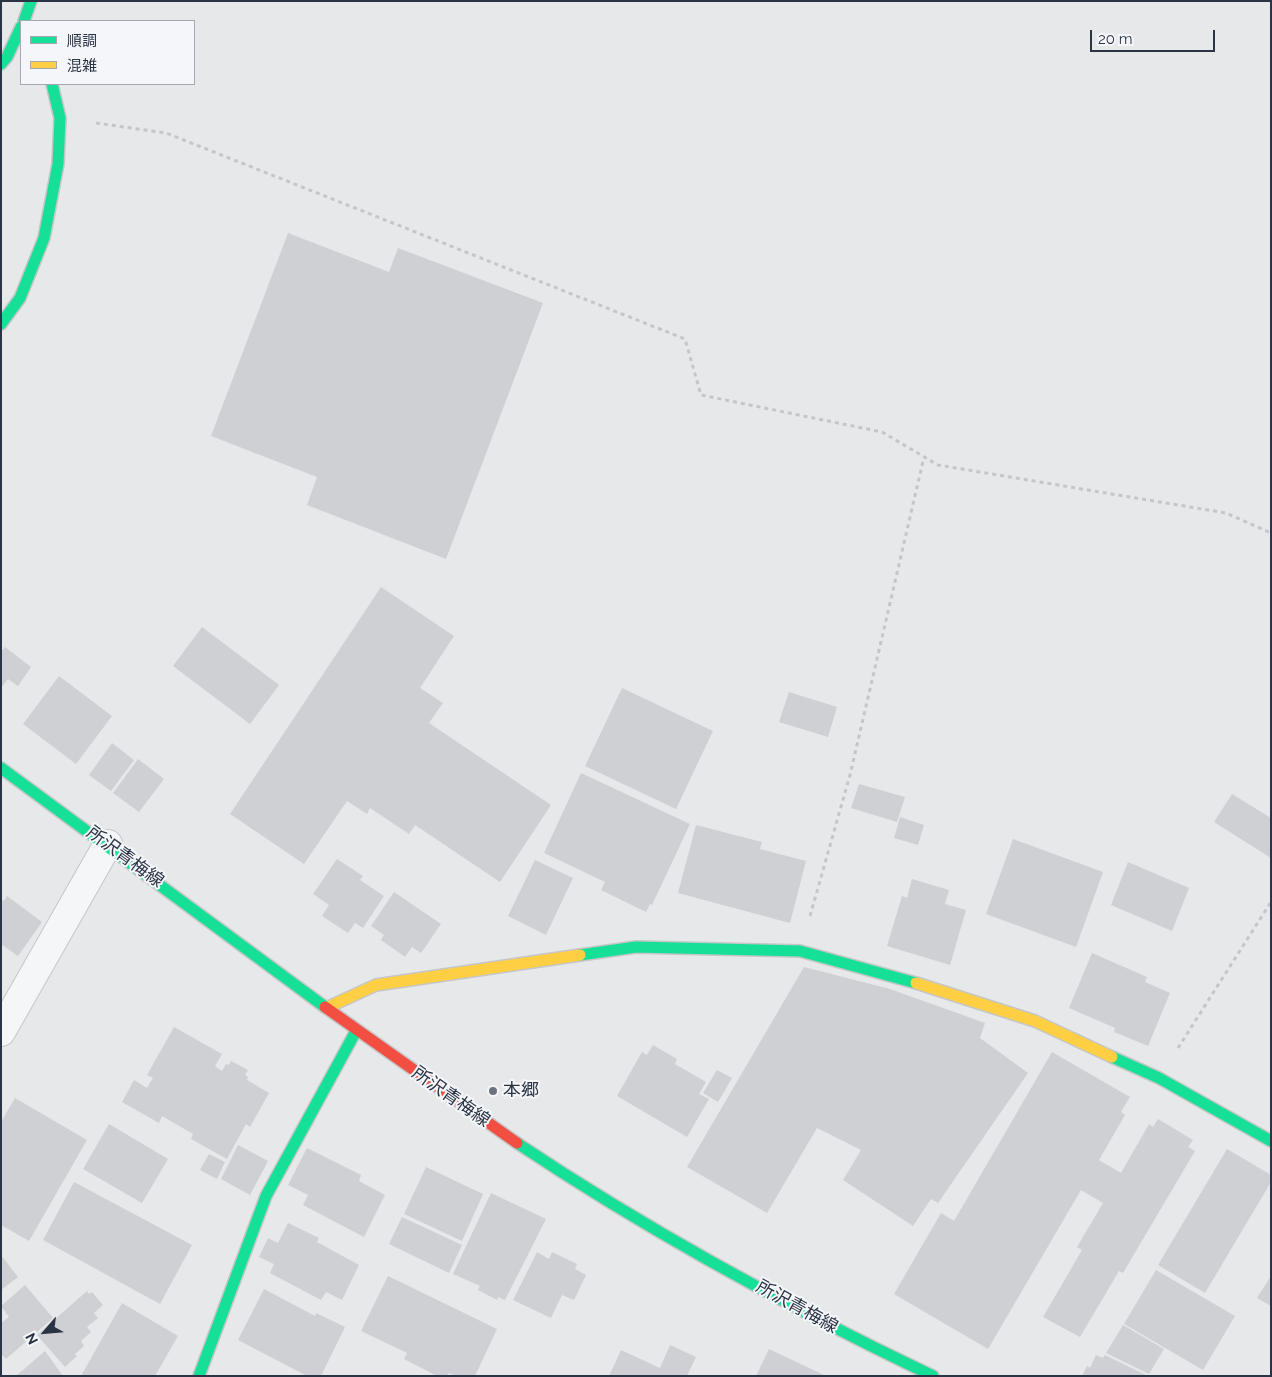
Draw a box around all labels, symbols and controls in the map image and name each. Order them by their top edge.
legend [20,20,195,85]
scale bar [1092,20,1217,52]
text: 20 m [1098,30,1133,48]
text: 順調 [67,32,97,50]
text: 混雑 [67,57,97,75]
street label: 所沢青梅線 [82,822,168,892]
street label: 所沢青梅線 [408,1062,494,1132]
place label: 本郷 [503,1080,539,1102]
marker: 本郷 [487,1085,499,1097]
street label: 所沢青梅線 [752,1276,842,1338]
north arrow [20,1307,70,1357]
text: N [22,1330,41,1347]

